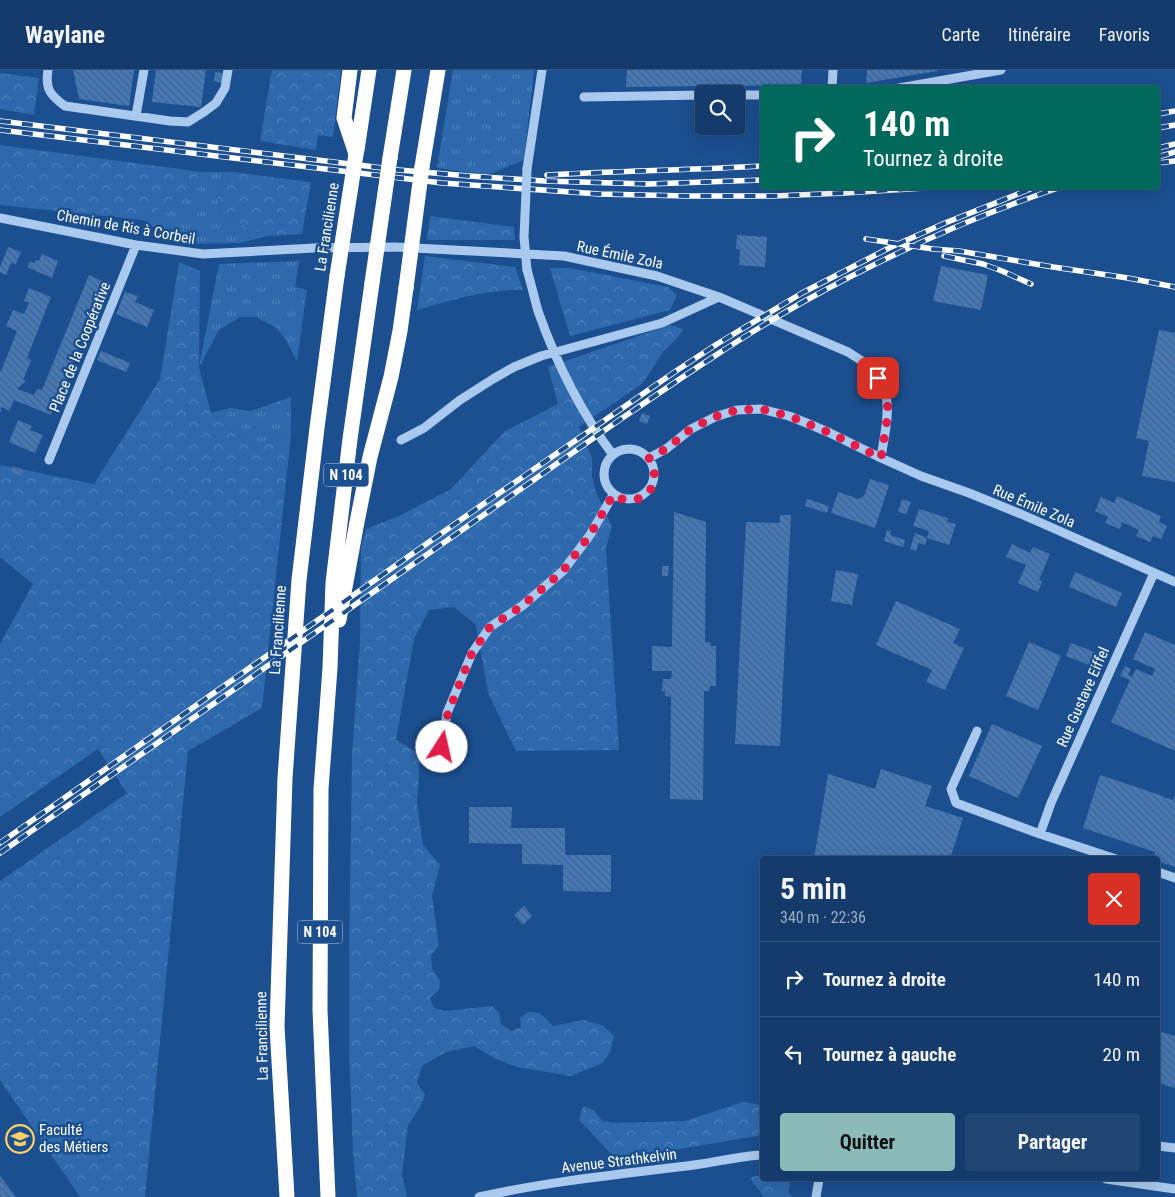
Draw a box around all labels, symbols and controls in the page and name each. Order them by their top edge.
text: Waylane [25,21,105,49]
text: Carte [941,24,980,45]
text: Itinéraire [1008,24,1071,45]
text: Favoris [1099,24,1150,45]
map controls [695,85,745,135]
button: search [695,85,745,135]
text: 140 m [863,104,950,145]
icon: right [780,105,845,170]
text: Tournez à droite [863,146,1003,171]
street label: La Francilienne [311,181,343,273]
street label: Chemin de Ris à Corbeil [55,206,197,248]
street label: Rue Émile Zola [575,237,665,273]
street label: Place de la Coopérative [46,279,114,415]
pin [857,357,899,399]
icon: arrive [864,364,892,392]
road number: N 104 [324,464,368,486]
street label: Rue Émile Zola [990,481,1078,531]
street label: La Francilienne [266,585,290,675]
street label: Rue Gustave Eiffel [1053,644,1113,750]
position arrow [415,720,467,772]
text: 5 min [780,871,847,906]
button: close [1088,873,1140,925]
text: 340 m · 22:36 [780,908,866,927]
road number: N 104 [298,920,342,944]
icon: right [780,965,808,993]
text: Tournez à droite [823,968,946,991]
text: 140 m [1093,968,1140,991]
street label: La Francilienne [252,991,272,1081]
icon: left [780,1040,808,1068]
text: Tournez à gauche [823,1043,956,1066]
text: 20 m [1103,1043,1140,1066]
button: Quitter [780,1113,955,1171]
button: Partager [965,1113,1140,1171]
place label: Faculté des Métiers [39,1121,109,1156]
school or university icon: Faculté des Métiers [5,1124,35,1154]
street label: Avenue Strathkelvin [560,1145,678,1177]

